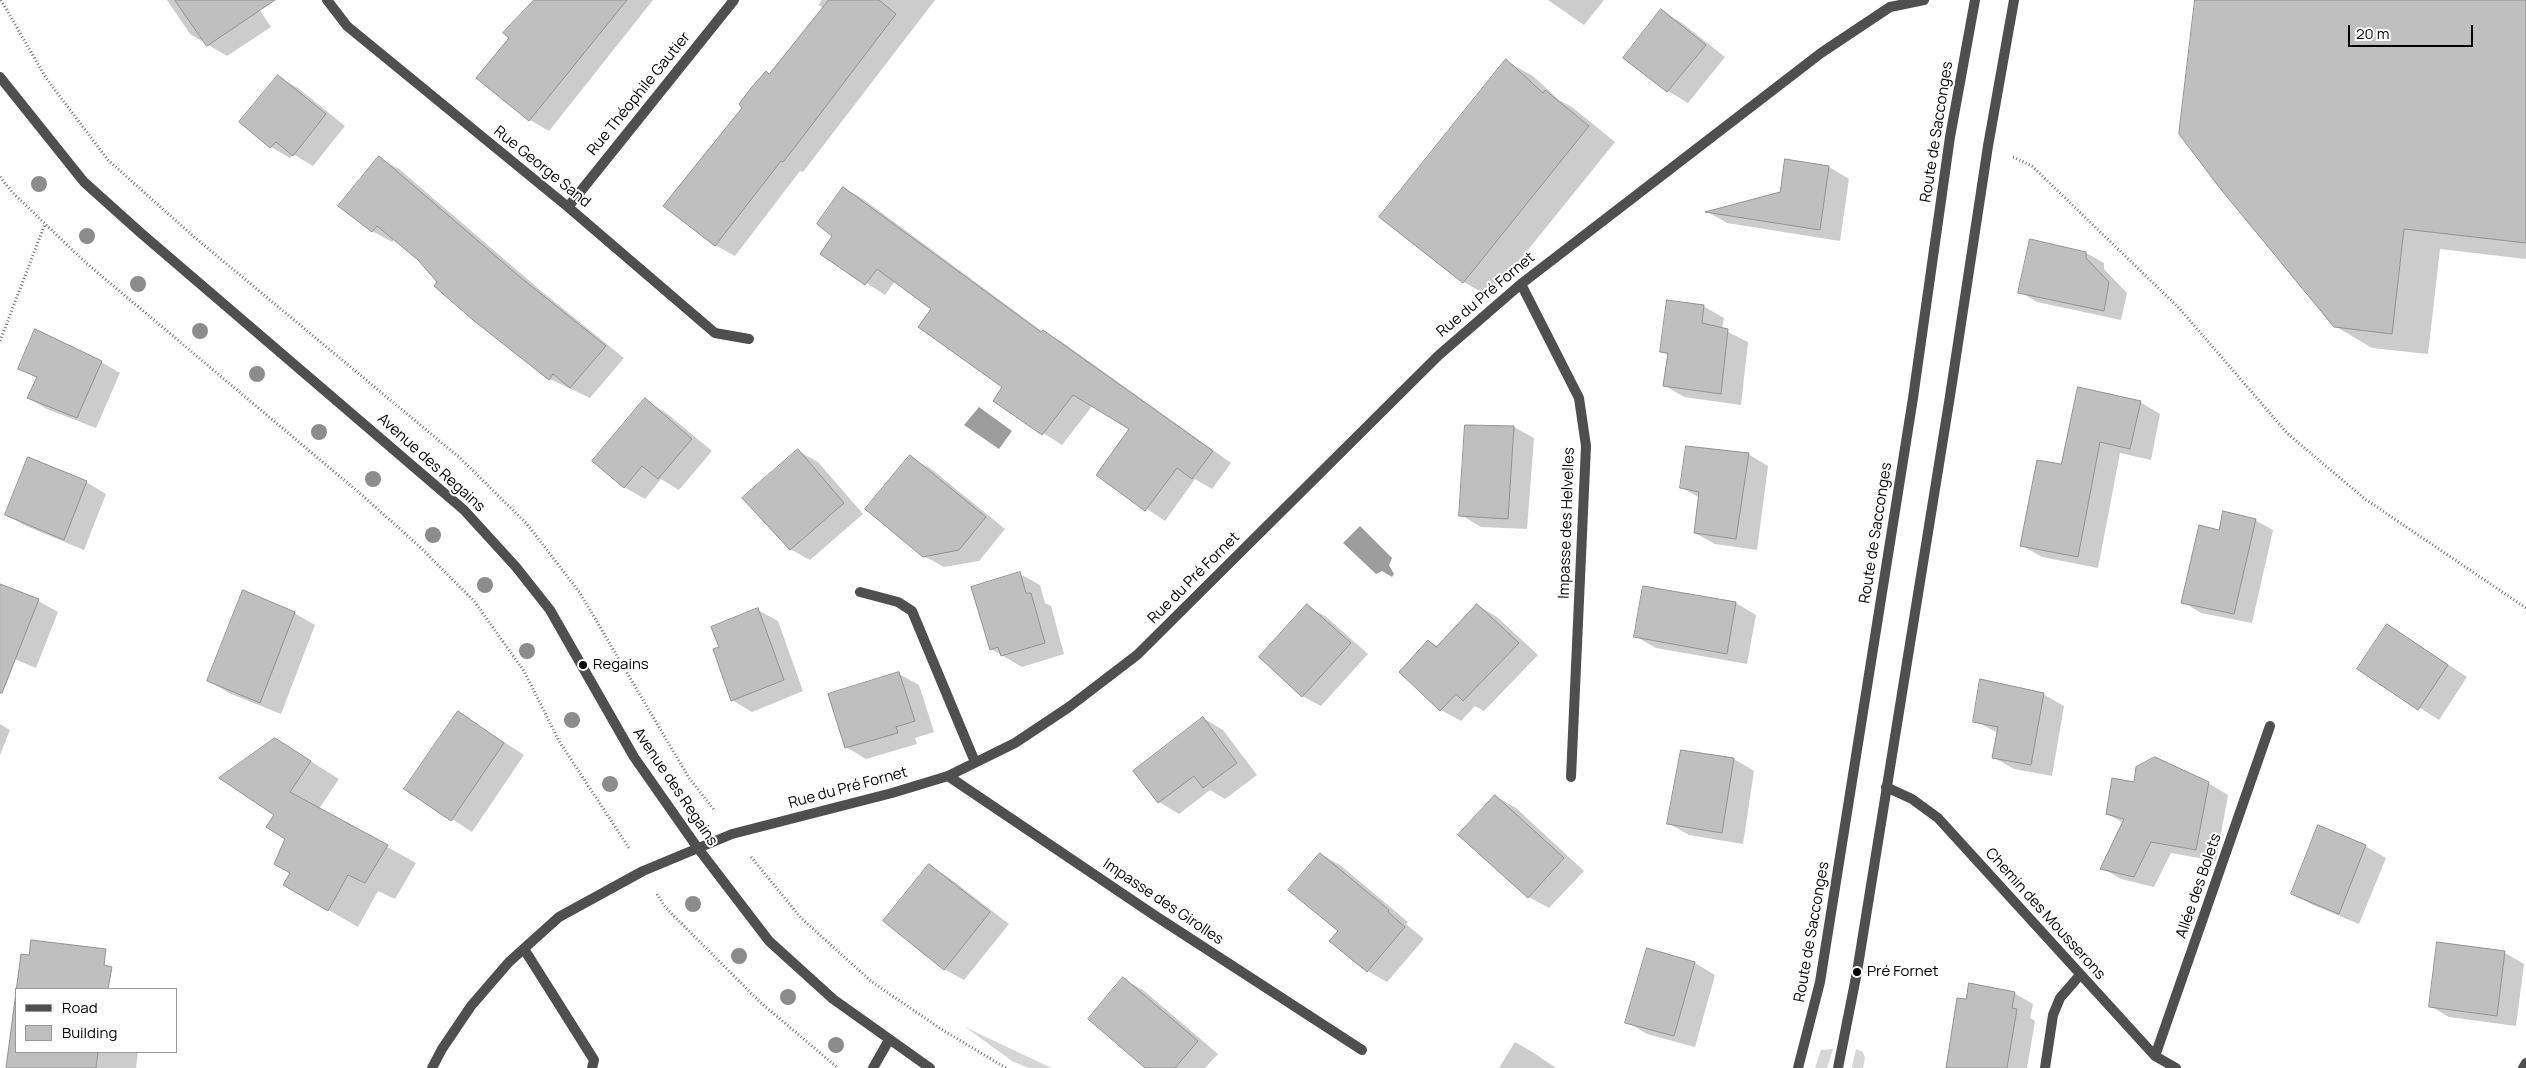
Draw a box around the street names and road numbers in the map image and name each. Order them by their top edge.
street label: Rue Théophile Gautier [584,29,694,159]
street label: Route de Sacconges [1917,60,1957,204]
street label: Rue George Sand [490,122,594,212]
street label: Rue du Pré Fornet [1433,249,1539,341]
street label: Avenue des Regains [373,410,489,516]
street label: Impasse des Helvelles [1555,447,1579,599]
street label: Route de Sacconges [1856,461,1896,605]
street label: Rue du Pré Fornet [1144,528,1244,628]
street label: Avenue des Regains [629,725,721,849]
street label: Rue du Pré Fornet [787,763,909,813]
street label: Allée des Bolets [2173,831,2225,941]
street label: Chemin des Mousserons [1981,845,2109,983]
street label: Impasse des Girolles [1099,855,1227,949]
street label: Route de Sacconges [1791,860,1833,1004]

